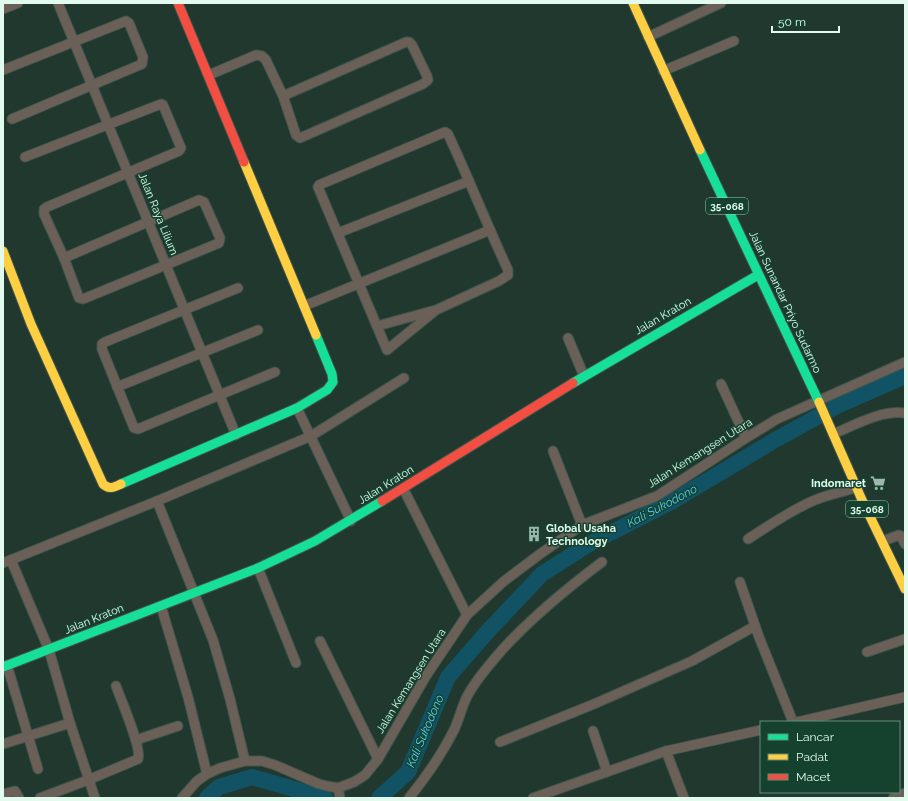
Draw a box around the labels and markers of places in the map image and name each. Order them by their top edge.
supermarket icon: Indomaret [869,474,887,492]
place label: Indomaret [811,477,867,490]
place label: Global Usaha Technology [546,522,616,548]
building icon: Global Usaha Technology [525,525,543,543]

